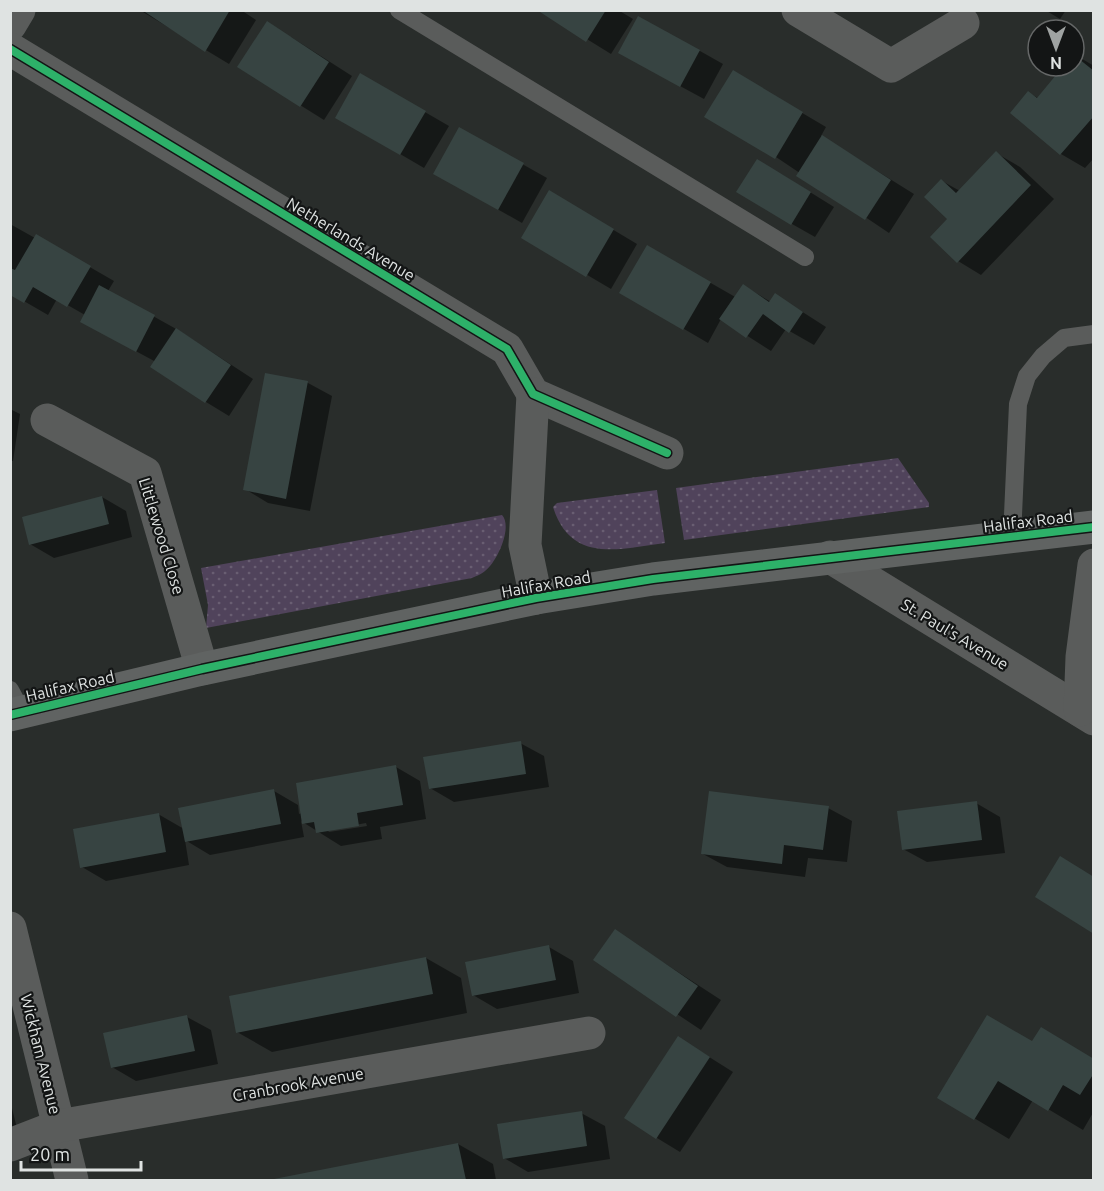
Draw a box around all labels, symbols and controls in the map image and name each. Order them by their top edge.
north arrow [1026,18,1086,78]
text: N [1050,54,1062,72]
street label: Netherlands Avenue [284,194,418,284]
street label: Littlewood Close [136,476,188,596]
street label: Halifax Road [982,507,1074,535]
street label: Halifax Road [500,567,592,601]
street label: St. Paul's Avenue [898,595,1012,673]
street label: Halifax Road [24,667,116,705]
street label: Wickham Avenue [17,992,65,1116]
street label: Cranbrook Avenue [231,1064,365,1104]
scale bar [21,1134,141,1172]
text: 20 m [30,1144,70,1164]

